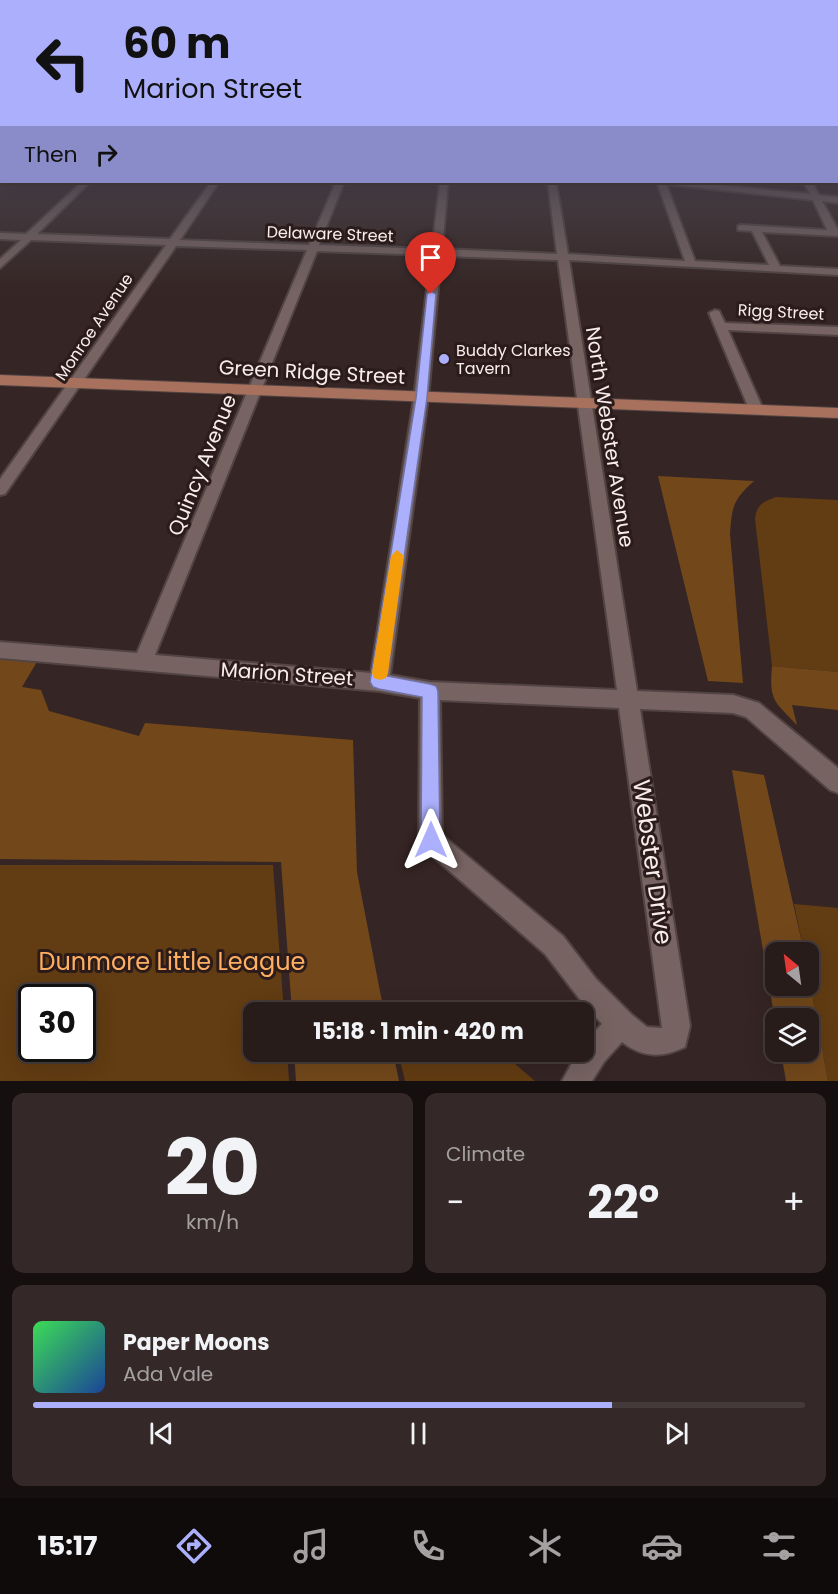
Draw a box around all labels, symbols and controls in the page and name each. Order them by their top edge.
text: 60 m [123,14,231,73]
icon: left [24,24,102,102]
text: Marion Street [123,70,302,107]
icon: right [90,138,123,171]
text: Then [24,139,78,170]
street label: Delaware Street [266,220,394,248]
pin [405,232,456,294]
icon: arrive [414,241,447,274]
street label: Monroe Avenue [50,269,138,385]
street label: Rigg Street [737,298,825,326]
street label: North Webster Avenue [579,325,641,549]
place label: Buddy Clarkes Tavern [456,339,571,380]
marker: Buddy Clarkes Tavern [437,352,451,366]
street label: Green Ridge Street [218,353,406,391]
street label: Quincy Avenue [161,390,243,540]
street label: Marion Street [220,655,354,693]
street label: Webster Drive [625,777,681,947]
position arrow [399,808,463,872]
north arrow [765,942,819,996]
map controls [765,942,819,1062]
park label: Dunmore Little League [39,945,305,978]
speed limit sign: 30 [18,984,96,1062]
button: layers [765,1008,819,1062]
text: 15:18 · 1 min · 420 m [313,1016,524,1047]
text: 20 [165,1113,260,1222]
text: Climate [446,1140,525,1168]
text: 22° [587,1171,659,1234]
text: − [446,1179,464,1226]
text: + [782,1179,805,1226]
text: km/h [186,1208,239,1236]
text: Paper Moons [123,1327,270,1358]
text: Ada Vale [123,1360,213,1388]
icon: previous [145,1417,178,1450]
icon: pause [402,1417,435,1450]
icon: next [660,1417,693,1450]
icon: directions [173,1525,215,1567]
icon: music [290,1525,332,1567]
icon: phone [407,1525,449,1567]
icon: climate [524,1525,566,1567]
icon: car [641,1525,683,1567]
icon: filters [758,1525,800,1567]
text: 15:17 [38,1527,98,1564]

